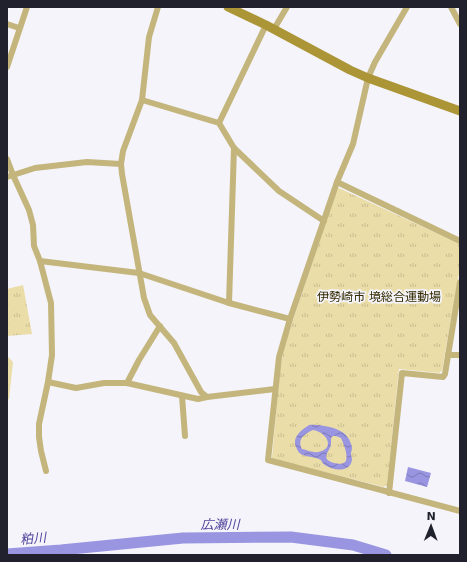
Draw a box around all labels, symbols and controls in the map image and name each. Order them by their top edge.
park label: 伊勢崎市 境総合運動場 [317,290,441,304]
north arrow [411,506,451,546]
text: N [426,510,436,523]
water label: 広瀬川 [200,517,241,532]
water label: 粕川 [19,530,49,547]

